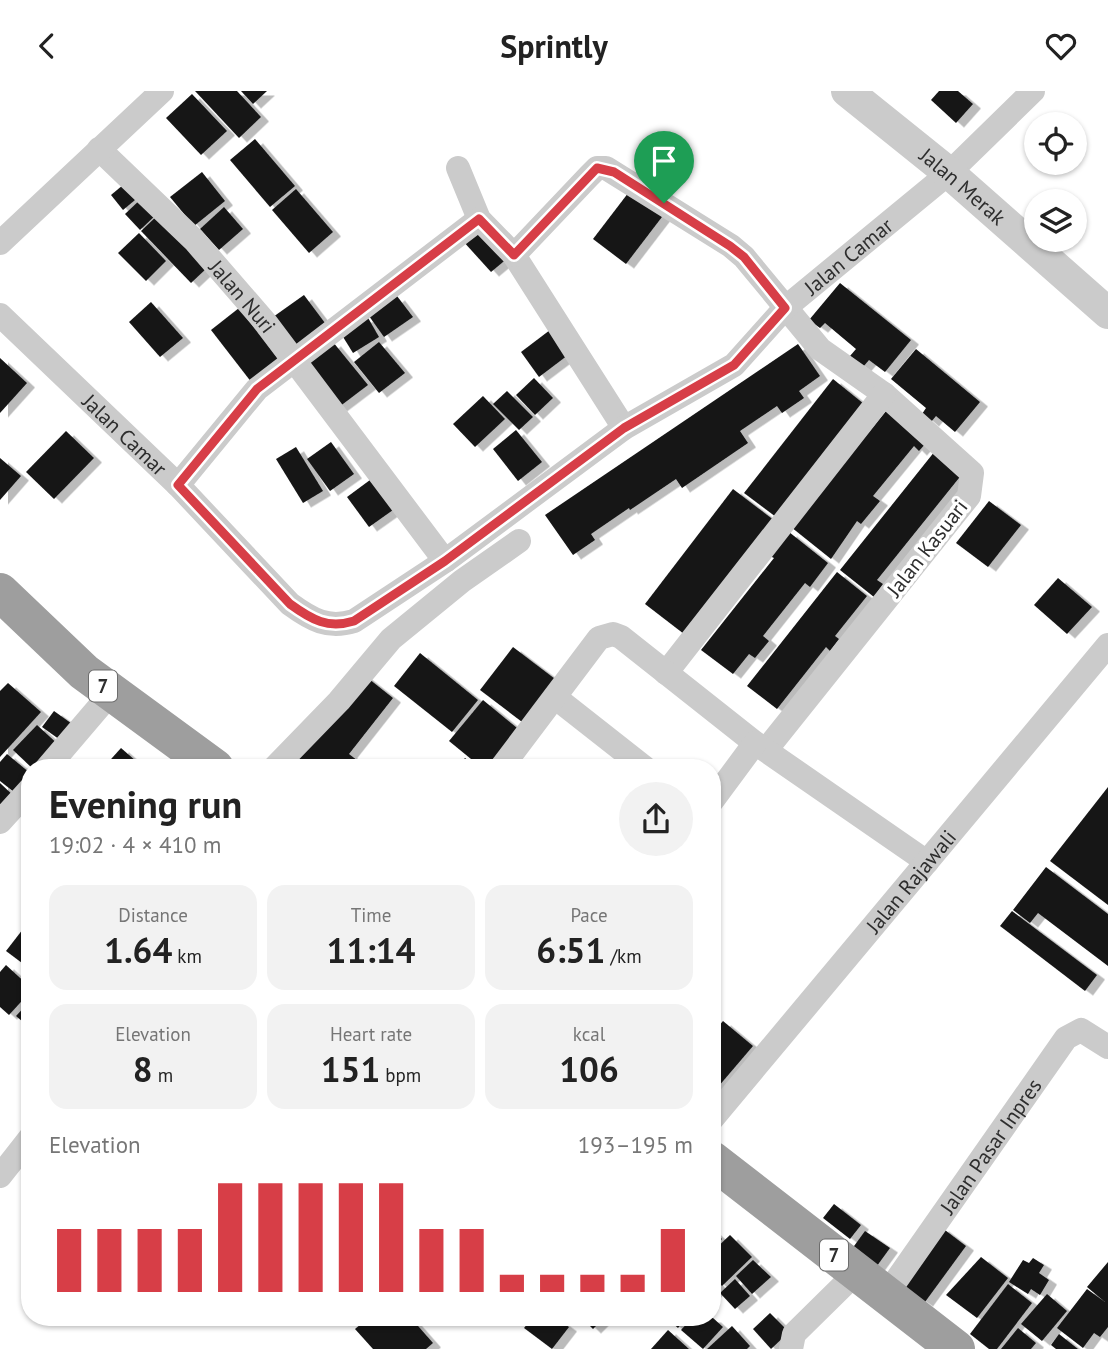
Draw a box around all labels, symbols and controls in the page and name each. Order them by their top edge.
text: Sprintly [500,25,608,67]
icon: back [28,27,66,65]
icon: heart [1042,27,1080,65]
map controls [1024,112,1087,252]
button: locate [1024,112,1087,175]
pin [634,131,694,203]
street label: Jalan Merak [914,141,1012,231]
icon: arrive [645,142,683,180]
button: layers [1024,189,1087,252]
street label: Jalan Camar [798,212,898,301]
street label: Jalan Nuri [203,253,282,338]
street label: Jalan Camar [76,387,173,481]
street label: Jalan Kasuari [880,494,973,603]
road number: 7 [89,671,117,701]
text: Evening run [49,779,242,828]
button: share [619,782,693,856]
street label: Jalan Rajawali [859,824,962,939]
text: 19:02 · 4 × 410 m [49,830,221,859]
text: Distance [118,903,188,927]
text: Time [351,903,391,927]
text: Pace [570,903,608,927]
text: 1.64 [104,927,172,973]
text: 11:14 [327,927,415,973]
text: 6:51 [536,927,605,973]
text: km [172,944,202,968]
text: /km [605,944,642,968]
text: Elevation [115,1022,191,1046]
text: Heart rate [330,1022,412,1046]
text: kcal [573,1022,605,1046]
text: 8 [133,1046,153,1092]
text: 151 [321,1046,380,1092]
text: 106 [559,1046,619,1092]
text: m [153,1063,173,1087]
text: bpm [380,1063,421,1087]
street label: Jalan Pasar Inpres [933,1073,1047,1220]
text: Elevation [49,1130,141,1159]
text: 193–195 m [578,1130,693,1159]
road number: 7 [820,1239,848,1271]

